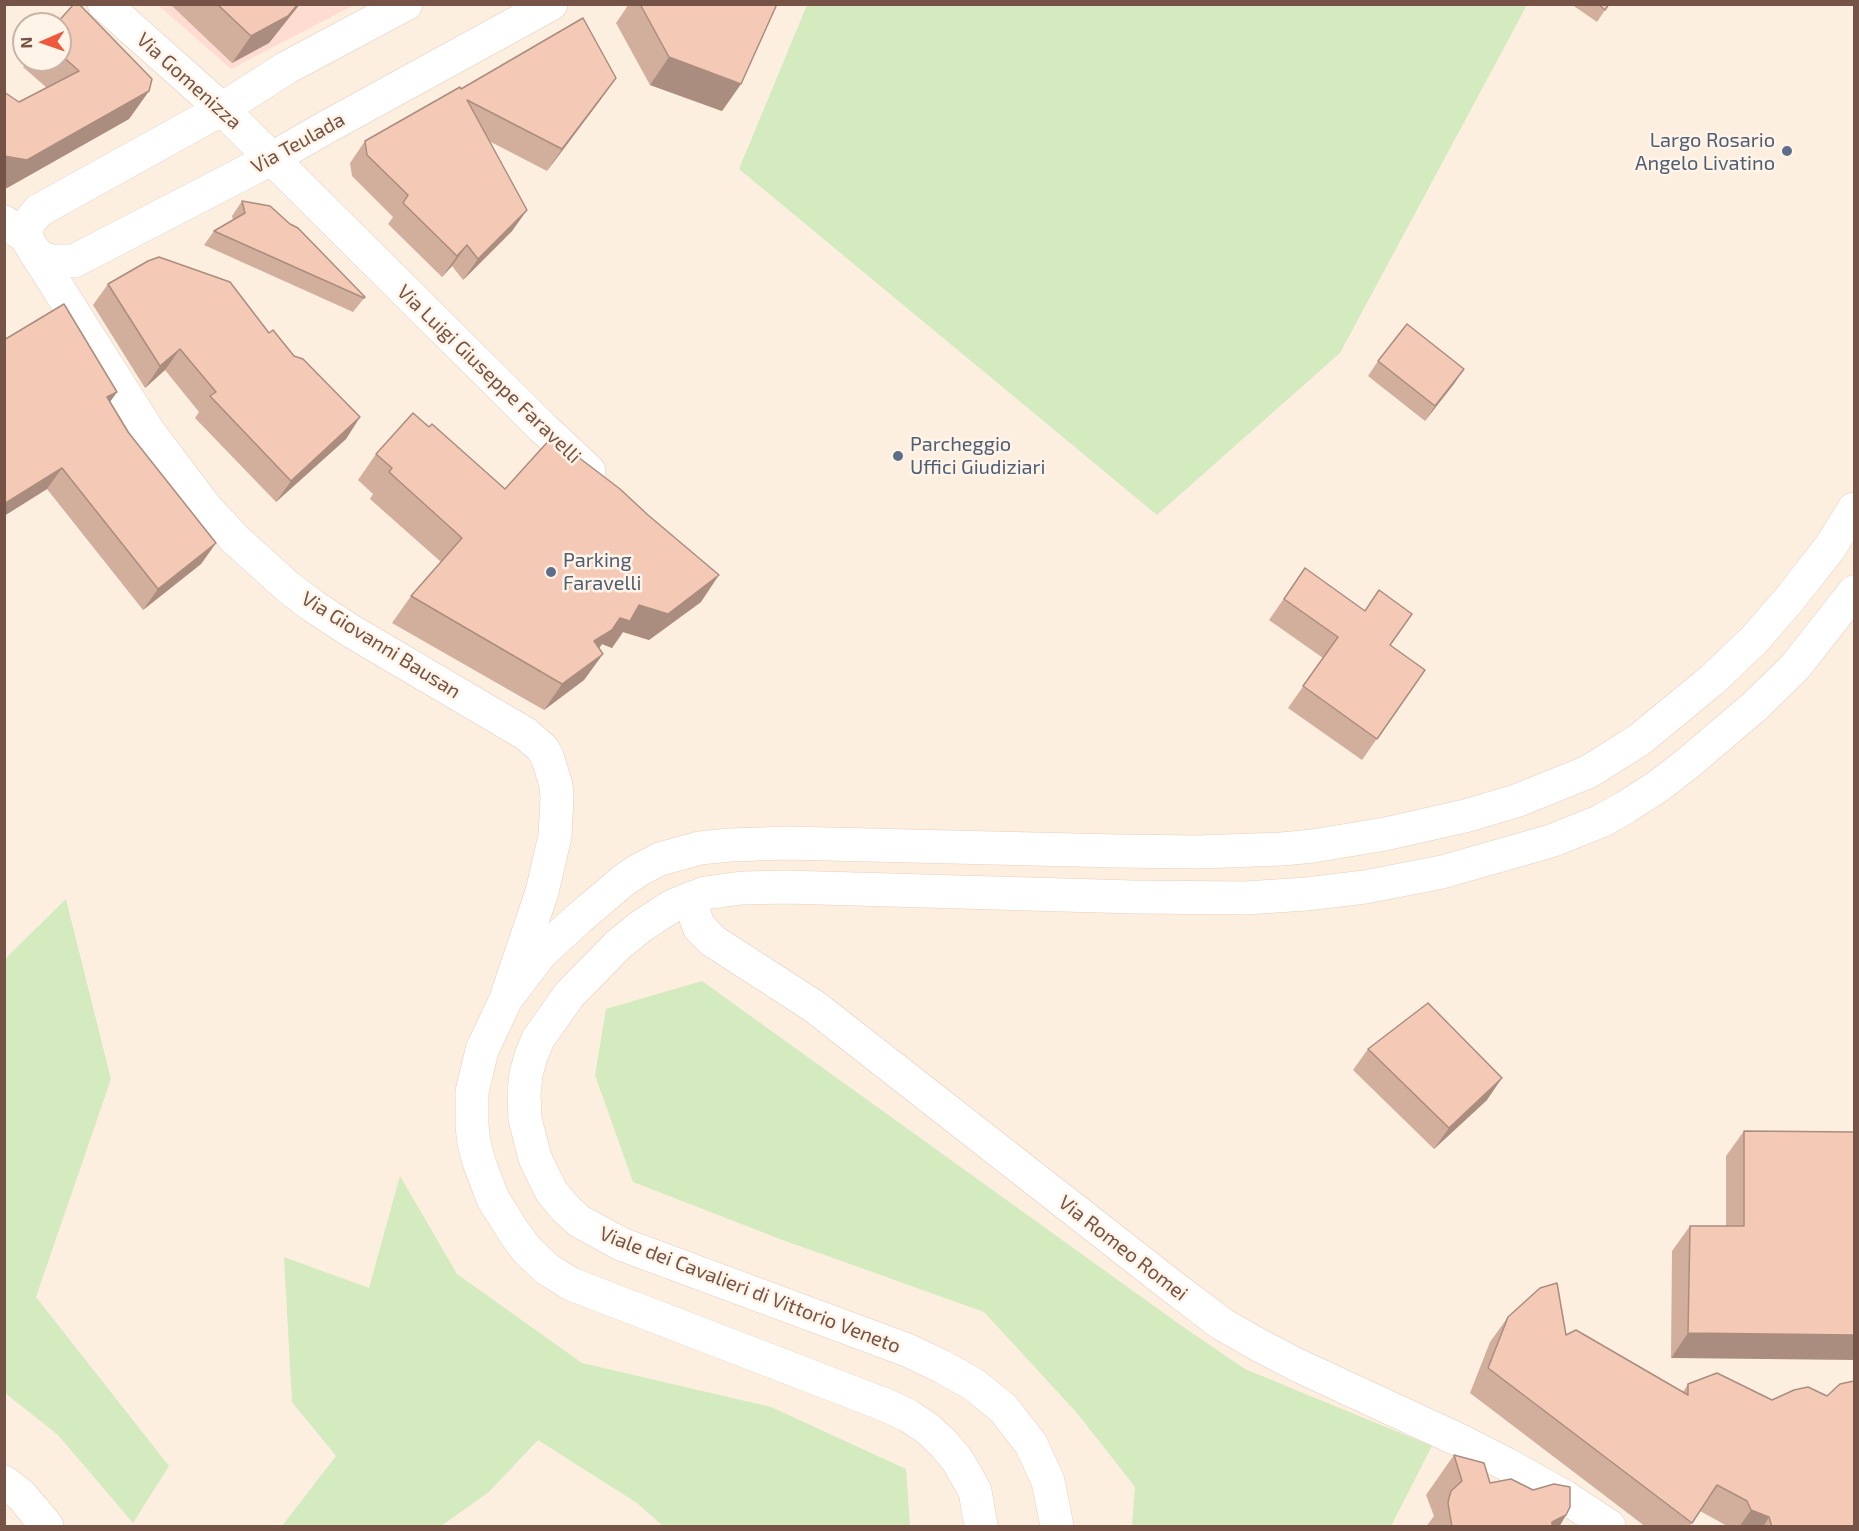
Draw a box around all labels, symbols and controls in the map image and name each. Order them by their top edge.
north arrow [12,12,72,72]
street label: Via Gomenizza [132,28,246,134]
text: N [16,36,35,49]
street label: Via Teulada [247,107,349,179]
place label: Largo Rosario Angelo Livatino [1635,128,1775,175]
marker: Largo Rosario Angelo Livatino [1780,144,1794,158]
street label: Via Luigi Giuseppe Faravelli [392,280,586,468]
place label: Parcheggio Uffici Giudiziari [910,432,1046,479]
marker: Parcheggio Uffici Giudiziari [891,449,905,463]
place label: Parking Faravelli [563,548,641,595]
marker: Parking Faravelli [544,565,558,579]
street label: Via Giovanni Bausan [297,586,465,704]
street label: Via Romeo Romei [1054,1190,1192,1306]
street label: Viale dei Cavalieri di Vittorio Veneto [596,1221,904,1359]

